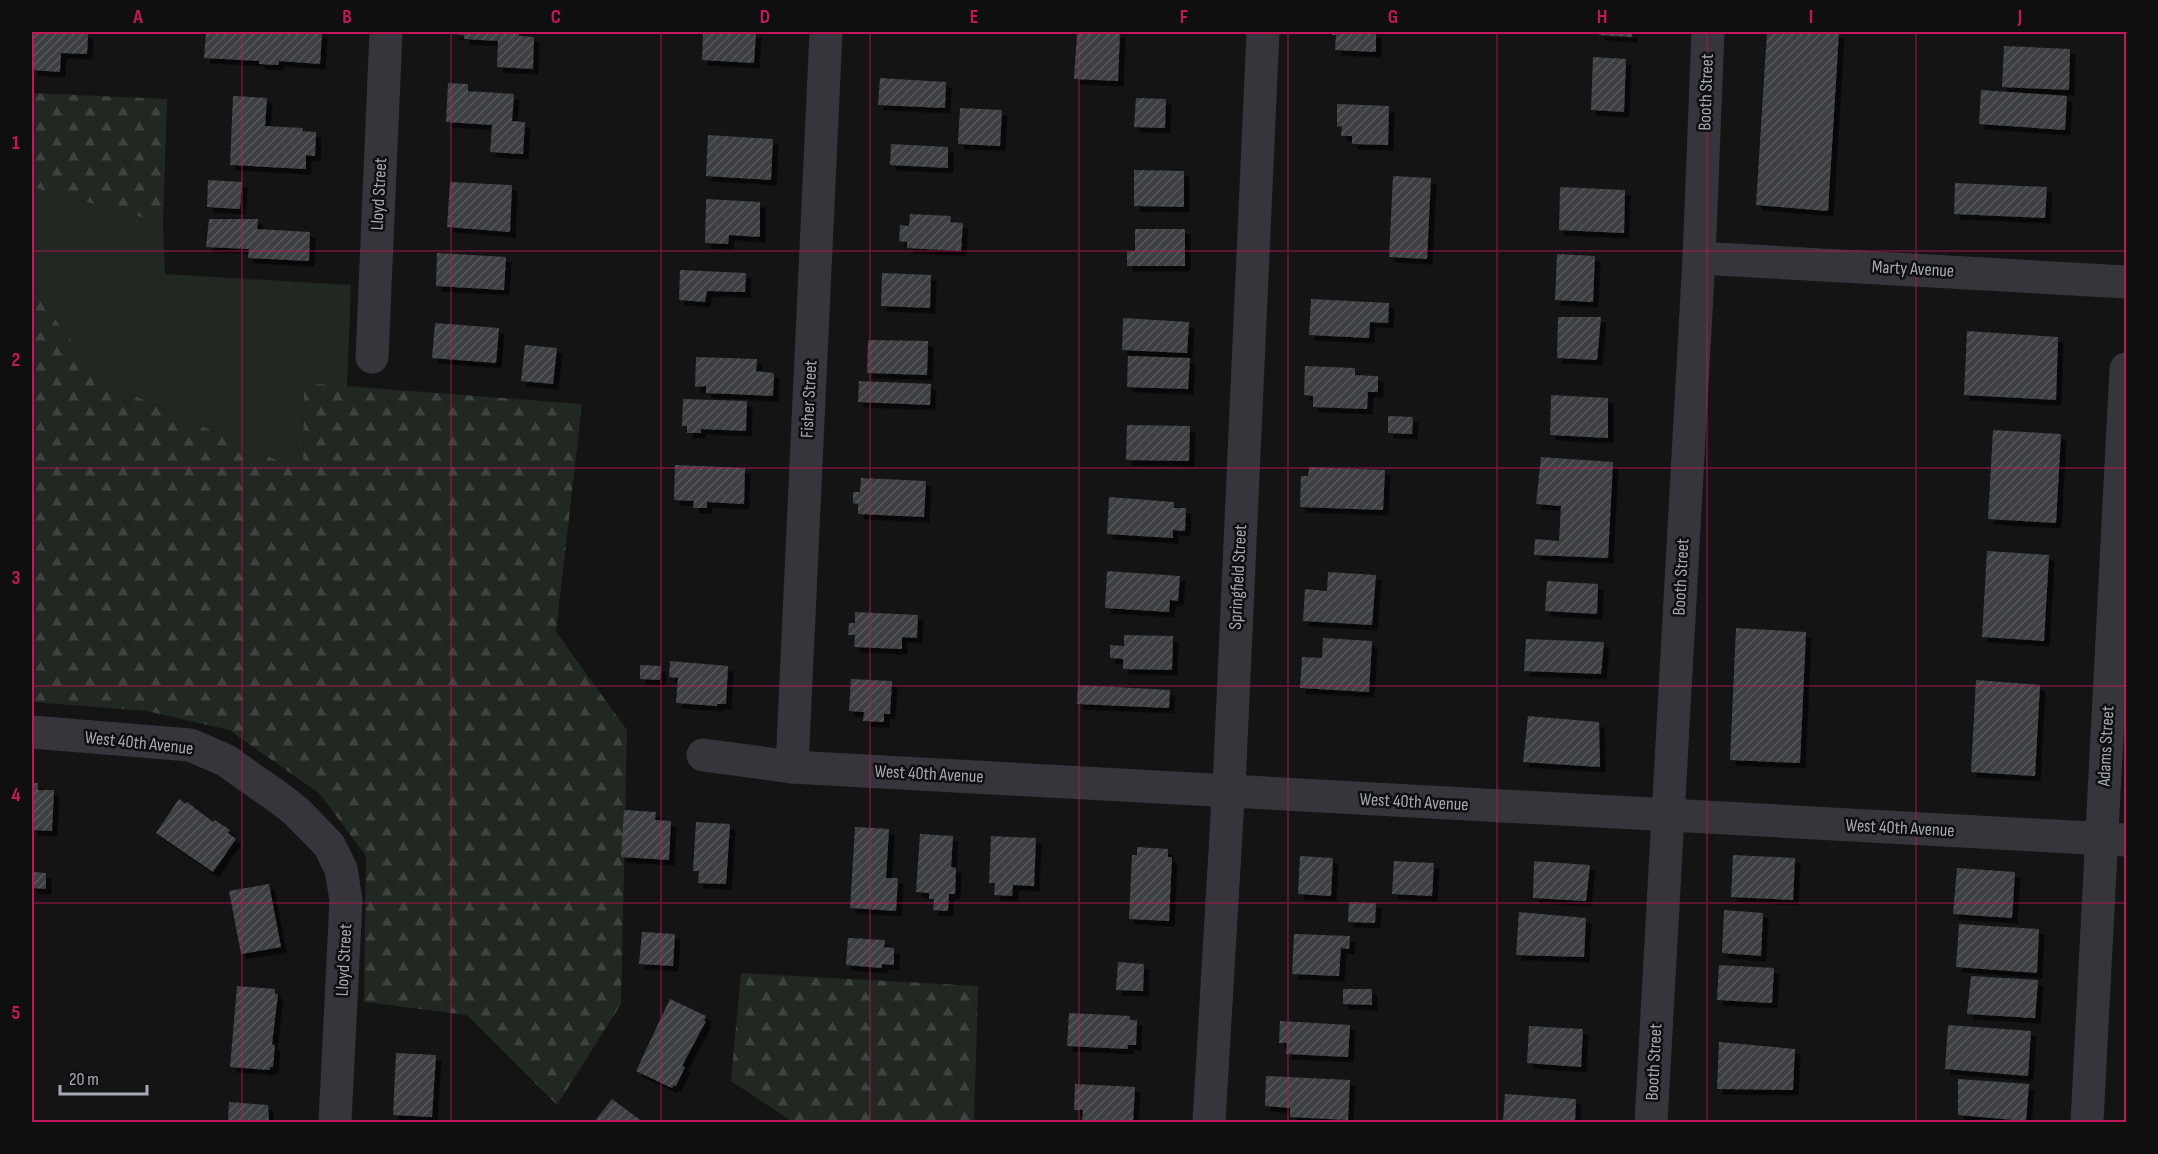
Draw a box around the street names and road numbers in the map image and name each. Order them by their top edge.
street label: Booth Street [1694,53,1718,131]
street label: Lloyd Street [367,157,391,231]
street label: Marty Avenue [1871,256,1955,282]
street label: Fisher Street [796,359,822,438]
street label: Springfield Street [1225,523,1251,630]
street label: Booth Street [1668,538,1694,616]
street label: Adams Street [2093,705,2119,788]
street label: West 40th Avenue [84,727,194,759]
street label: West 40th Avenue [874,761,984,787]
street label: West 40th Avenue [1359,789,1469,815]
street label: West 40th Avenue [1845,815,1955,841]
street label: Lloyd Street [332,923,356,997]
street label: Booth Street [1641,1023,1667,1101]

